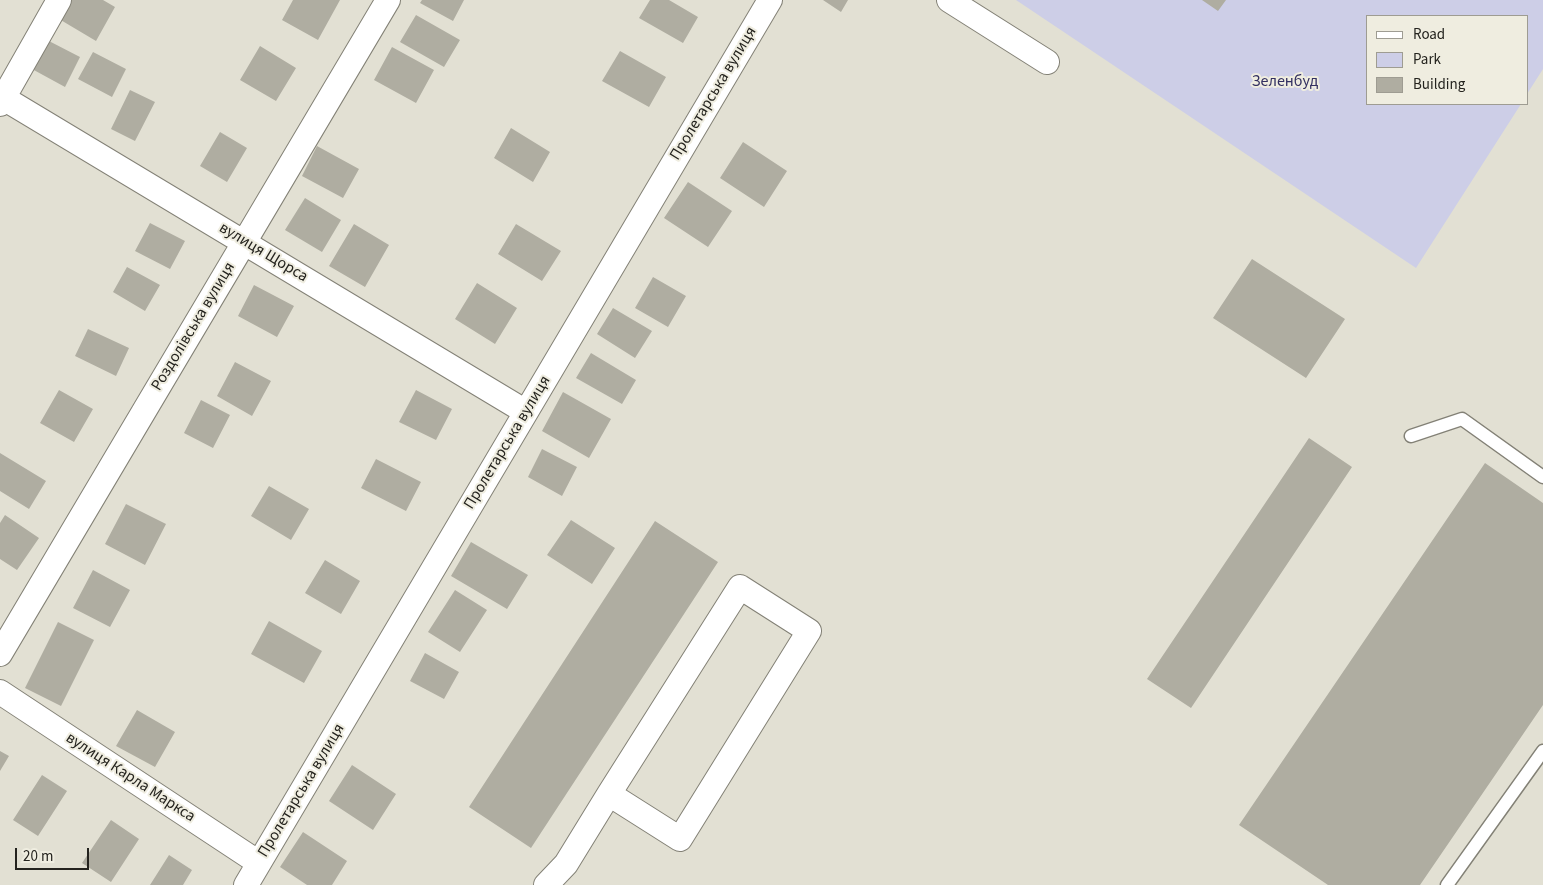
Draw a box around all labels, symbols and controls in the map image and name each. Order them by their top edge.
legend [1366,15,1528,105]
street label: Пролетарська вулиця [667,24,761,164]
text: Road [1413,24,1445,45]
text: Park [1413,49,1441,70]
park label: Зеленбуд [1252,72,1318,92]
text: Building [1413,74,1465,95]
street label: вулиця Щорса [215,219,311,287]
street label: Роздолівська вулиця [148,259,240,395]
street label: Пролетарська вулиця [461,373,555,513]
street label: Пролетарська вулиця [255,721,349,861]
street label: вулиця Карла Маркса [62,729,198,827]
scale bar [18,838,91,870]
text: 20 m [23,846,53,867]

